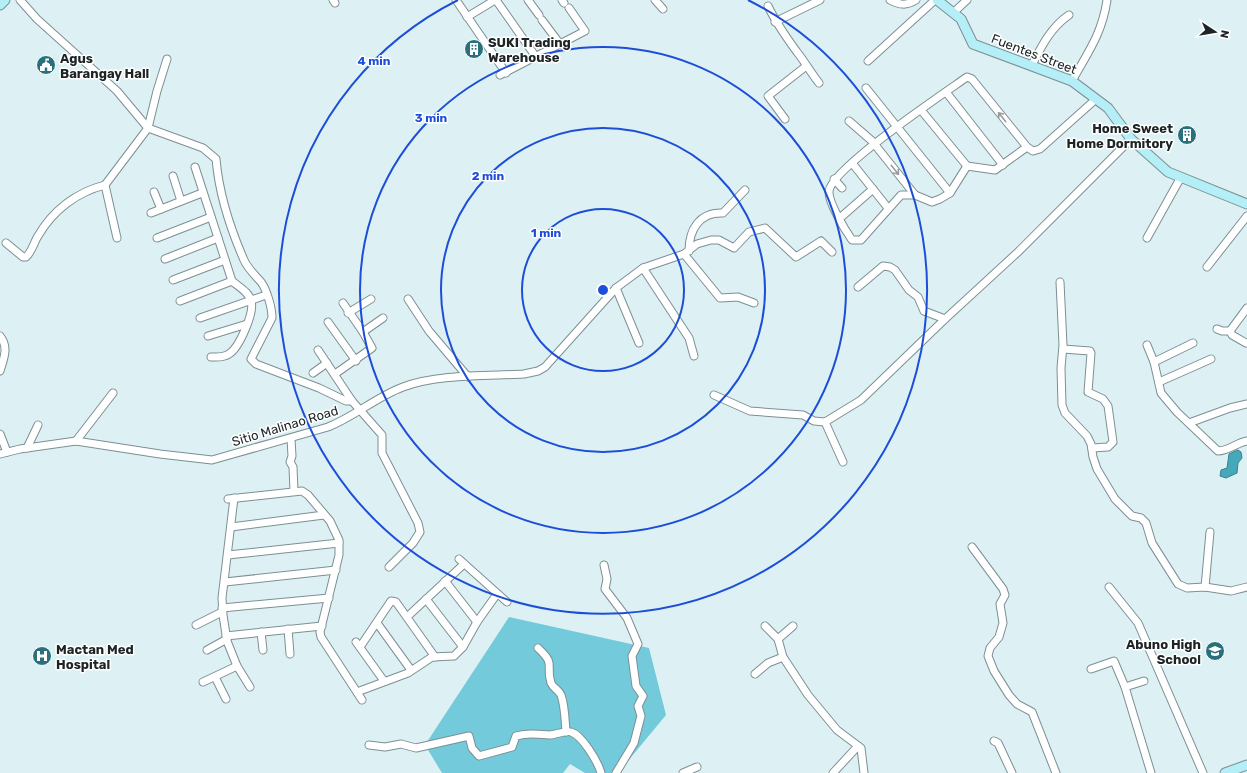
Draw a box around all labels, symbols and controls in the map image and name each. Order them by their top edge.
north arrow [1195,12,1235,52]
text: N [1217,29,1231,39]
street label: Fuentes Street [989,31,1079,77]
place label: SUKI Trading Warehouse [488,35,571,65]
building icon: SUKI Trading Warehouse [463,38,485,60]
place label: Agus Barangay Hall [60,51,149,81]
public building icon: Agus Barangay Hall [35,54,57,76]
text: 4 min [358,54,391,68]
text: 3 min [415,111,448,125]
one-way arrow [998,111,1007,122]
place label: Home Sweet Home Dormitory [1067,121,1173,151]
building icon: Home Sweet Home Dormitory [1176,124,1198,146]
one-way arrow [890,165,899,175]
text: 2 min [472,169,505,183]
text: 1 min [531,226,562,240]
centre of rings [596,283,610,297]
street label: Sitio Malinao Road [230,403,340,449]
place label: Abuno High School [1126,637,1201,667]
school or university icon: Abuno High School [1204,640,1226,662]
place label: Mactan Med Hospital [56,642,134,672]
hospital icon: Mactan Med Hospital [31,645,53,667]

